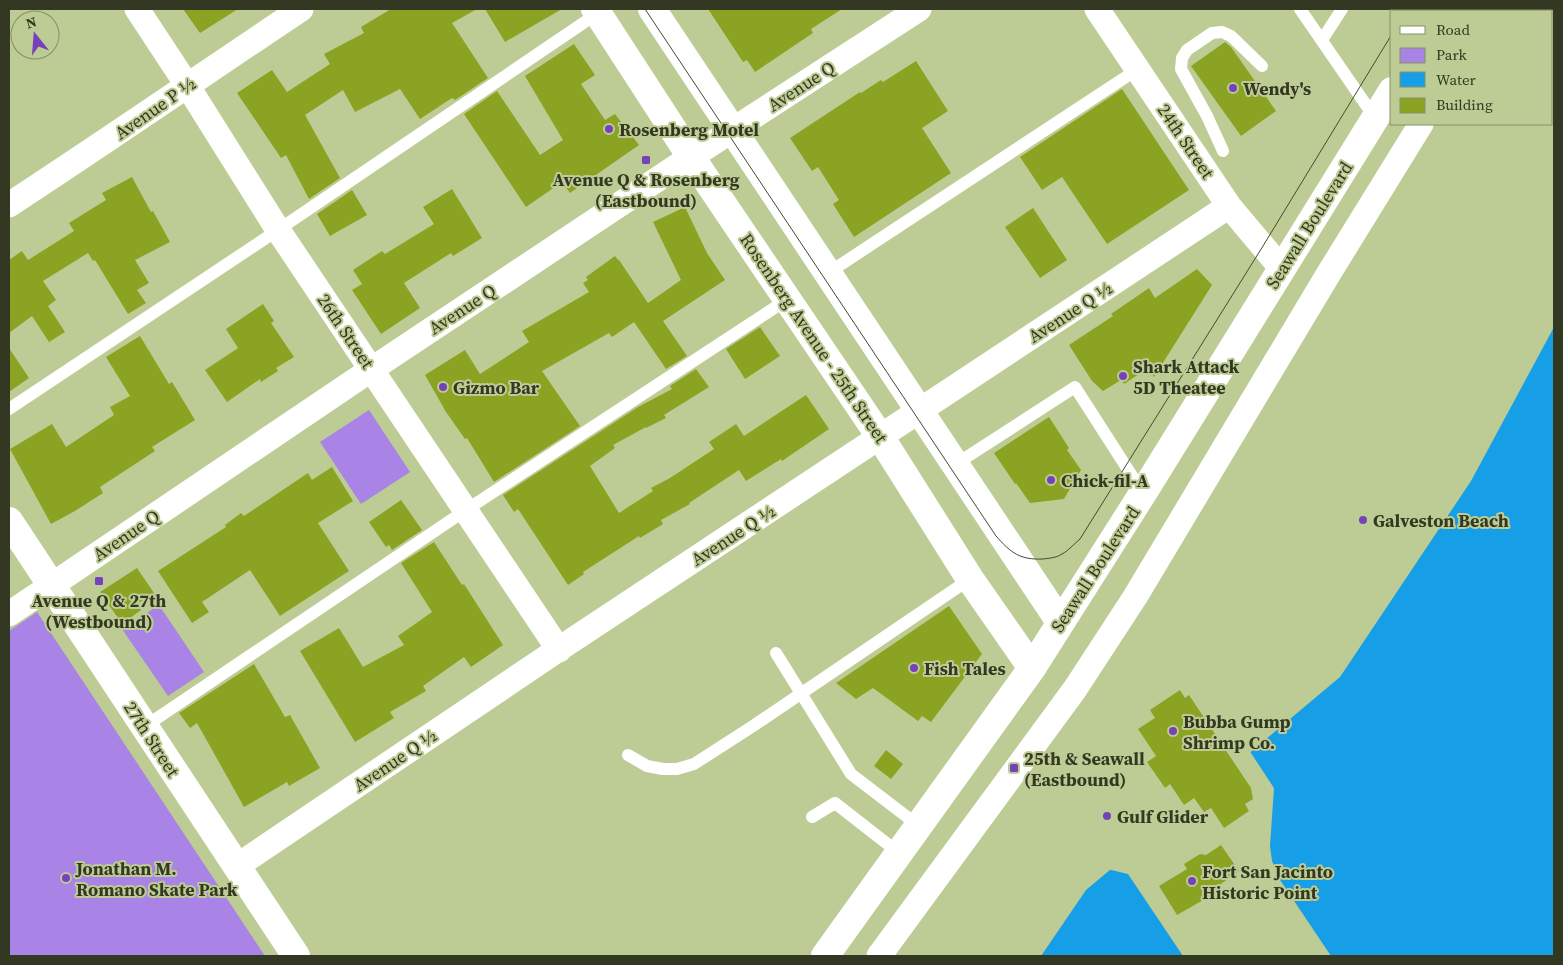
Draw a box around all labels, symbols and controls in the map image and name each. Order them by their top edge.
north arrow [10,10,60,60]
legend [1390,10,1553,125]
text: N [23,12,39,34]
text: Road [1436,19,1470,40]
text: Park [1436,44,1468,65]
street label: Avenue Q [762,55,840,117]
text: Water [1436,69,1477,90]
street label: Avenue P ½ [109,71,201,145]
place label: Wendy's [1243,76,1311,101]
marker: Wendy's [1227,82,1239,94]
text: Building [1436,94,1493,115]
street label: 24th Street [1152,99,1220,184]
place label: Rosenberg Motel [619,117,759,142]
marker: Rosenberg Motel [603,123,615,135]
marker: Avenue Q & Rosenberg (Eastbound) [640,154,652,166]
street label: Seawall Boulevard [1260,156,1358,294]
place label: Avenue Q & Rosenberg (Eastbound) [553,167,740,213]
street label: Rosenberg Avenue - 25th Street [734,228,894,448]
street label: Avenue Q ½ [1023,275,1117,349]
street label: Avenue Q [423,278,501,340]
street label: 26th Street [312,289,380,374]
place label: Shark Attack 5D Theatee [1133,354,1240,400]
marker: Shark Attack 5D Theatee [1117,370,1129,382]
place label: Gizmo Bar [453,375,540,400]
marker: Gizmo Bar [437,381,449,393]
place label: Chick-fil-A [1061,468,1149,493]
marker: Chick-fil-A [1045,474,1057,486]
street label: Avenue Q ½ [686,498,780,572]
street label: Seawall Boulevard [1045,501,1145,637]
street label: Avenue Q [88,503,164,567]
place label: Galveston Beach [1373,508,1509,533]
marker: Galveston Beach [1357,514,1369,526]
marker: Avenue Q & 27th (Westbound) [93,575,105,587]
place label: Avenue Q & 27th (Westbound) [32,588,166,634]
place label: Fish Tales [924,656,1006,681]
marker: Fish Tales [908,662,920,674]
street label: 27th Street [118,696,186,782]
place label: Bubba Gump Shrimp Co. [1183,709,1291,755]
street label: Avenue Q ½ [348,723,442,797]
marker: Bubba Gump Shrimp Co. [1167,725,1179,737]
place label: 25th & Seawall (Eastbound) [1024,746,1145,792]
marker: 25th & Seawall (Eastbound) [1008,762,1020,774]
place label: Gulf Glider [1117,804,1209,829]
marker: Gulf Glider [1101,810,1113,822]
place label: Jonathan M. Romano Skate Park [75,856,238,902]
place label: Fort San Jacinto Historic Point [1202,859,1333,905]
marker: Jonathan M. Romano Skate Park [60,872,72,884]
marker: Fort San Jacinto Historic Point [1186,875,1198,887]

